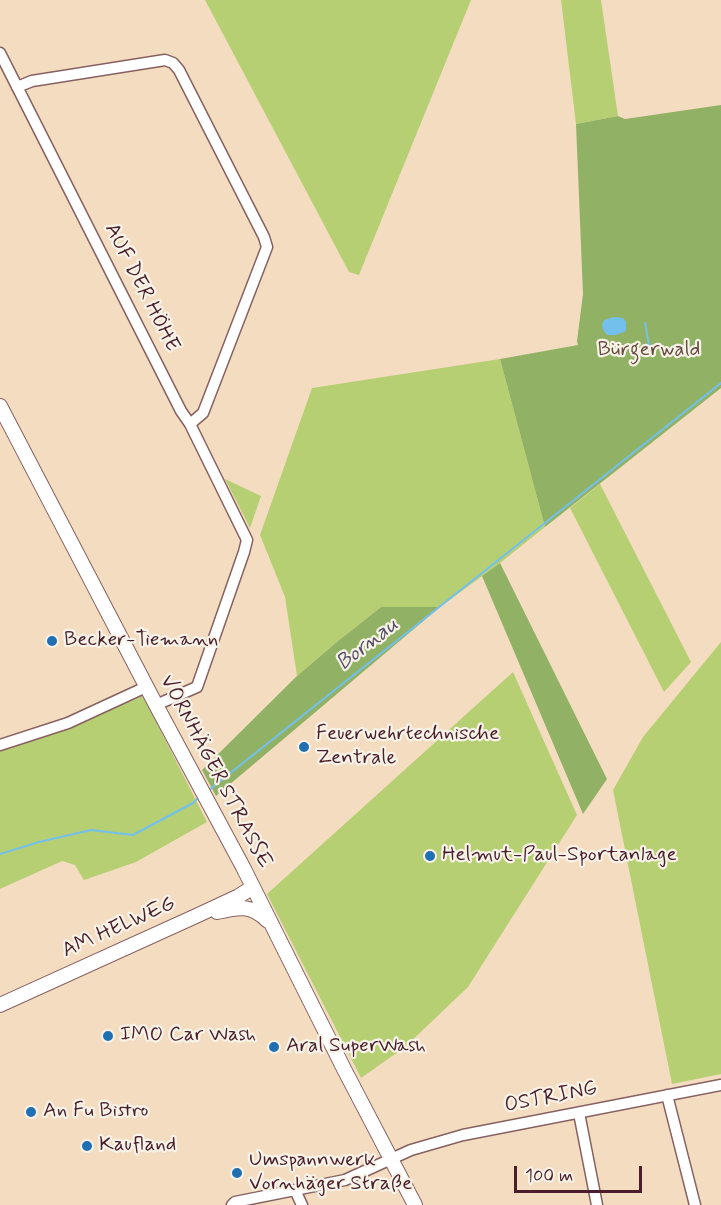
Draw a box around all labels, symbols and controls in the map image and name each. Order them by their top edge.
street label: AUF DER HÖHE [98,220,184,356]
park label: Bürgerwald [597,338,701,364]
water label: Bornau [332,613,404,677]
place label: Becker-Tiemann [64,628,218,654]
marker: Becker-Tiemann [45,634,59,648]
street label: VORNHÄGER STRASSE [153,671,277,873]
place label: Feuerwehrtechnische Zentrale [316,722,499,772]
marker: Feuerwehrtechnische Zentrale [297,740,311,754]
place label: Helmut-Paul-Sportanlage [442,843,677,869]
marker: Helmut-Paul-Sportanlage [423,849,437,863]
street label: AM HELWEG [59,892,179,964]
place label: IMO Car Wash [120,1023,256,1049]
marker: IMO Car Wash [101,1029,115,1043]
place label: Aral SuperWash [286,1034,426,1060]
marker: Aral SuperWash [267,1040,281,1054]
street label: OSTRING [502,1077,600,1119]
place label: An Fu Bistro [43,1099,149,1125]
marker: An Fu Bistro [24,1105,38,1119]
place label: Kaufland [99,1133,176,1159]
marker: Kaufland [80,1139,94,1153]
place label: Umspannwerk Vornhäger Straße [249,1148,412,1198]
scale bar [517,1154,644,1192]
text: 100 m [525,1164,573,1188]
marker: Umspannwerk Vornhäger Straße [230,1166,244,1180]

